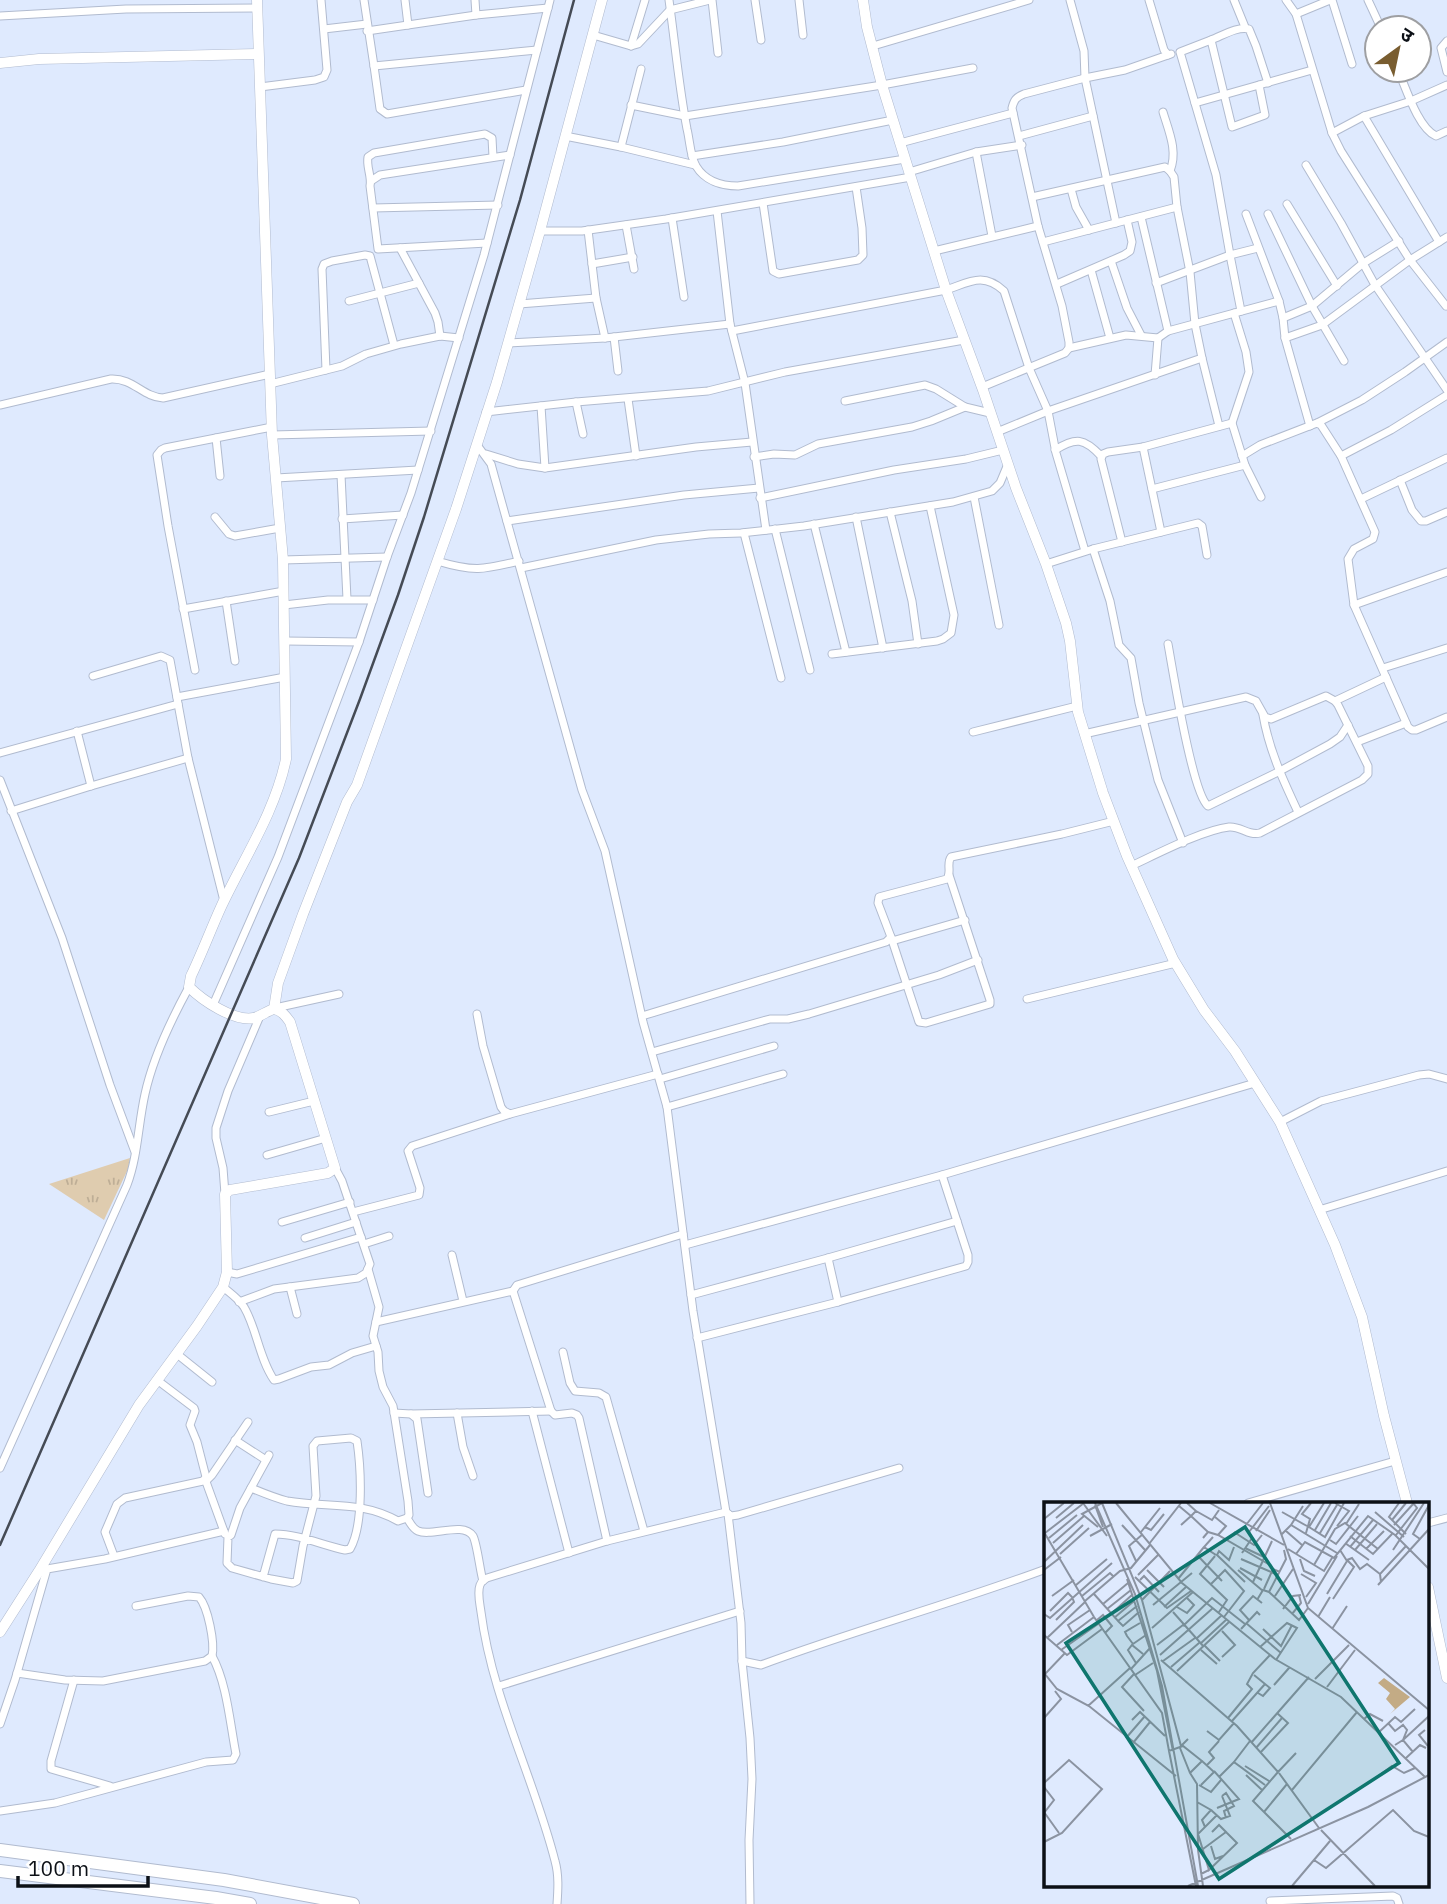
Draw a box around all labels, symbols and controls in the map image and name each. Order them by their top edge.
north arrow [1363,14,1433,84]
text: उ [1396,22,1419,48]
inset map [1044,1502,1430,1886]
scale bar [18,1844,147,1888]
text: 100 m [28,1854,89,1882]

